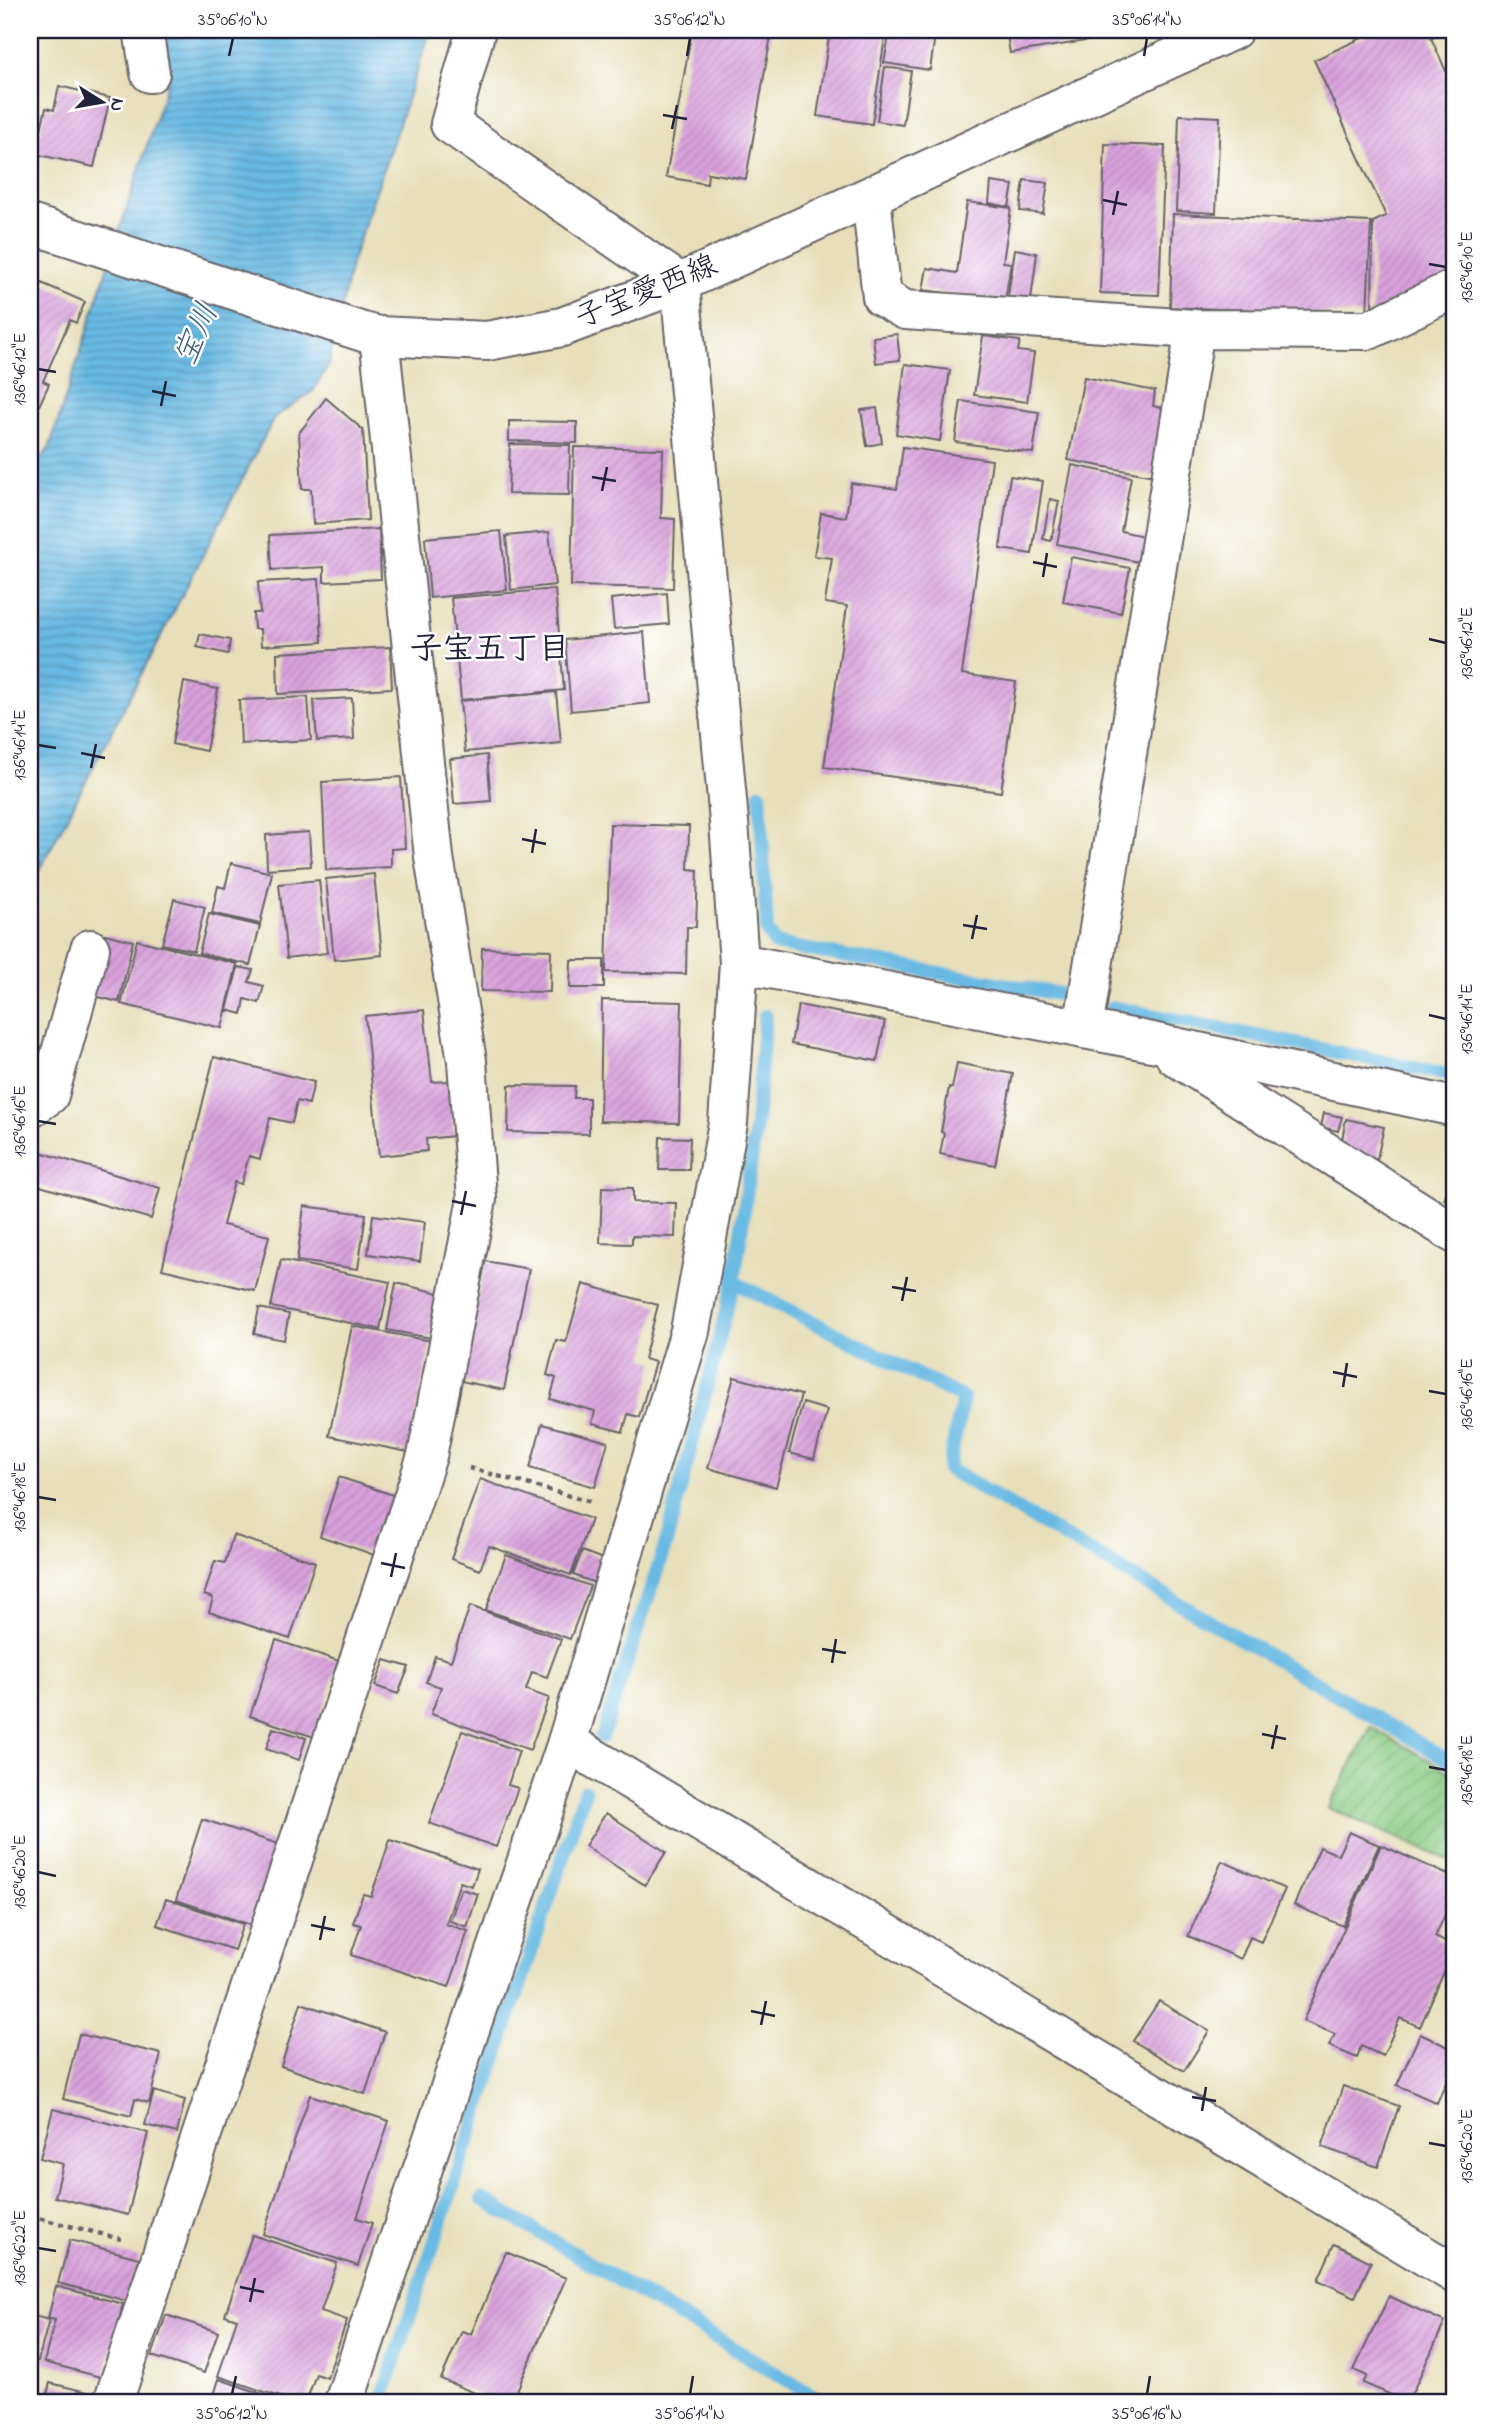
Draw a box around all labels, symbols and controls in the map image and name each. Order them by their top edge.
text: 35°06'10"N [198,8,268,34]
text: 35°06'12"N [654,8,726,34]
text: 35°06'14"N [1112,8,1182,34]
north arrow [66,66,136,136]
text: N [102,96,131,114]
text: 136°46'10"E [1455,231,1481,303]
street label: 子宝愛西線 [569,245,725,341]
water label: 宝川 [164,296,232,374]
text: 136°46'12"E [8,332,34,405]
text: 136°46'12"E [1455,606,1481,679]
district label: 子宝五丁目 [410,627,570,674]
text: 136°46'14"E [8,709,34,781]
text: 136°46'14"E [1455,983,1481,1055]
text: 136°46'16"E [8,1085,34,1157]
text: 136°46'16"E [1455,1358,1481,1430]
text: 136°46'18"E [8,1462,34,1532]
text: 136°46'18"E [1455,1735,1481,1805]
text: 136°46'20"E [8,1834,34,1909]
text: 136°46'20"E [1455,2108,1481,2183]
text: 136°46'22"E [8,2210,34,2286]
text: 35°06'12"N [196,2402,268,2428]
text: 35°06'14"N [655,2402,725,2428]
text: 35°06'16"N [1112,2402,1182,2428]

